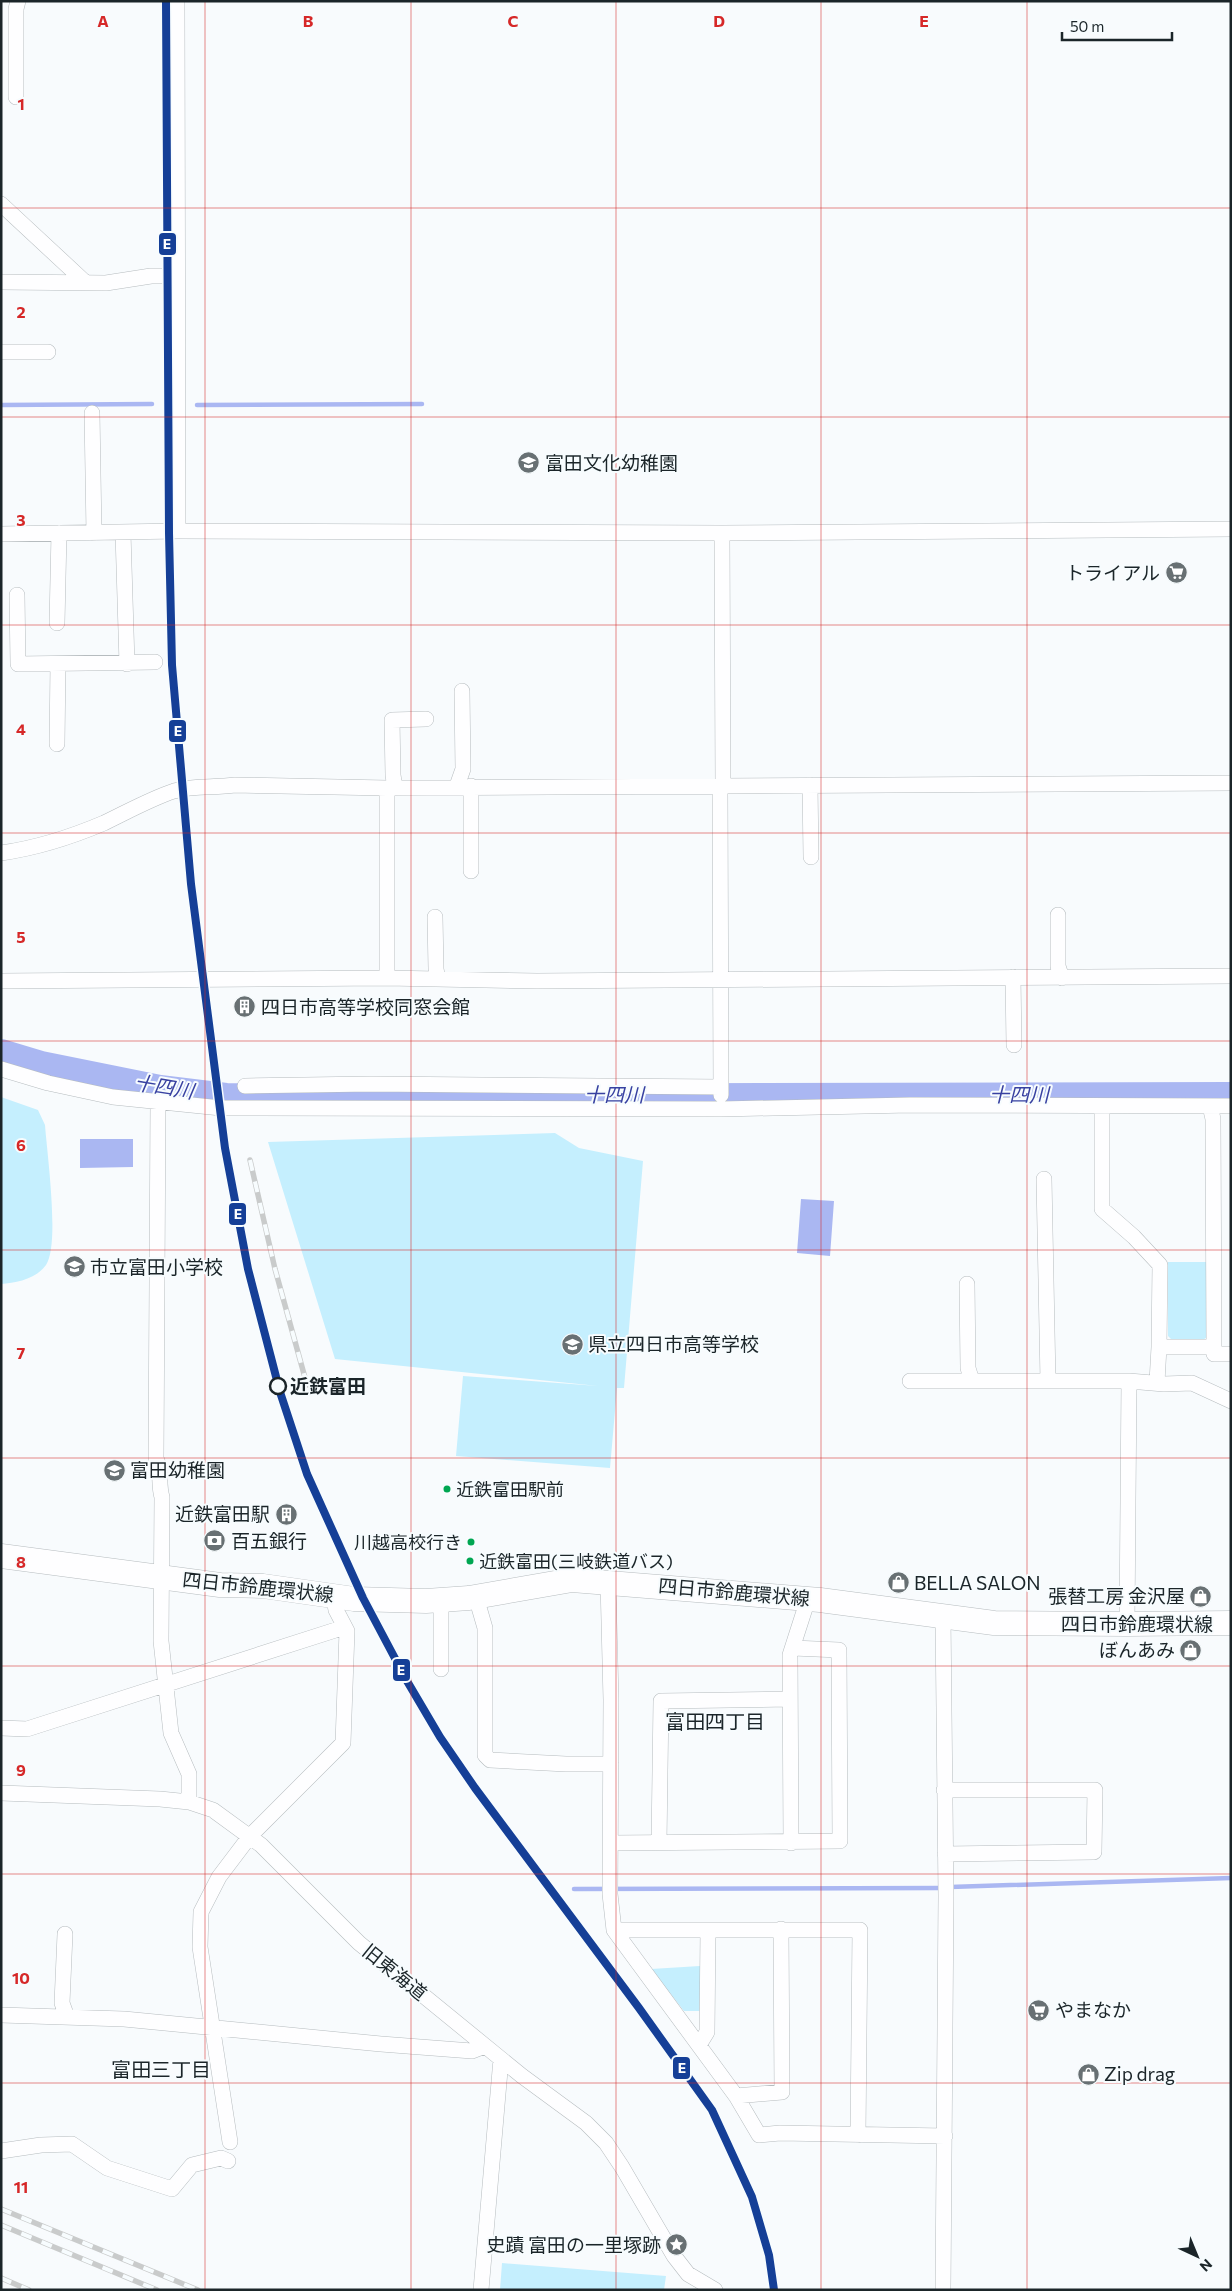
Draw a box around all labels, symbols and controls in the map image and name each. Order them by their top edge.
scale bar [1062,10,1172,42]
text: A [97,11,109,30]
text: B [303,11,314,30]
text: C [508,11,519,30]
text: D [713,11,725,30]
text: E [919,11,929,30]
text: 50 m [1070,17,1104,35]
text: 1 [17,94,25,113]
line badge: E [158,232,177,256]
text: E [163,235,171,252]
text: 2 [16,302,26,321]
school or university icon: 富田文化幼稚園 [517,451,541,475]
place label: 富田文化幼稚園 [545,451,678,474]
text: 3 [16,510,26,529]
place label: トライアル [1065,561,1160,584]
supermarket icon: トライアル [1164,561,1188,585]
text: 4 [16,719,26,738]
line badge: E [168,719,187,743]
text: E [174,722,182,739]
text: 5 [16,927,26,946]
building icon: 四日市高等学校同窓会館 [233,995,257,1019]
place label: 四日市高等学校同窓会館 [261,995,470,1018]
water label: 十四川 [133,1069,198,1103]
water label: 十四川 [584,1082,646,1106]
water label: 十四川 [989,1082,1051,1106]
text: 6 [16,1135,26,1154]
line badge: E [228,1202,247,1226]
text: E [234,1205,242,1222]
school or university icon: 市立富田小学校 [62,1255,86,1279]
place label: 市立富田小学校 [90,1255,223,1278]
school or university icon: 県立四日市高等学校 [560,1332,584,1356]
place label: 県立四日市高等学校 [588,1332,759,1355]
text: 7 [17,1343,26,1362]
place label: 近鉄富田 [290,1374,366,1397]
marker: 近鉄富田 [269,1377,287,1395]
school or university icon: 富田幼稚園 [102,1458,126,1482]
place label: 富田幼稚園 [130,1458,225,1481]
place label: 近鉄富田駅前 [456,1478,564,1500]
marker: 近鉄富田駅前 [442,1484,452,1494]
place label: 近鉄富田駅 [175,1502,270,1525]
building icon: 近鉄富田駅 [274,1502,298,1526]
bank icon: 百五銀行 [203,1529,227,1553]
place label: 百五銀行 [231,1529,307,1552]
place label: 川越高校行き [354,1531,462,1553]
marker: 川越高校行き [466,1537,476,1547]
place label: 近鉄富田(三岐鉄道バス) [479,1550,673,1572]
text: 8 [16,1552,26,1571]
marker: 近鉄富田(三岐鉄道バス) [465,1556,475,1566]
street label: 四日市鈴鹿環状線 [181,1567,335,1606]
shop icon: BELLA SALON [886,1571,910,1595]
place label: BELLA SALON [914,1571,1041,1594]
street label: 四日市鈴鹿環状線 [657,1573,811,1610]
place label: 張替工房 金沢屋 [1048,1584,1185,1607]
shop icon: 張替工房 金沢屋 [1189,1584,1213,1608]
street label: 四日市鈴鹿環状線 [1061,1612,1213,1635]
place label: ぼんあみ [1099,1638,1175,1661]
shop icon: ぼんあみ [1179,1638,1203,1662]
line badge: E [392,1658,411,1682]
text: E [397,1661,405,1678]
district label: 富田四丁目 [665,1709,765,1733]
text: 9 [16,1760,26,1779]
street label: 旧東海道 [359,1939,432,2004]
text: 10 [12,1968,30,1987]
supermarket icon: やまなか [1027,1998,1051,2022]
place label: やまなか [1055,1998,1131,2021]
line badge: E [672,2056,691,2080]
district label: 富田三丁目 [111,2057,211,2081]
text: E [678,2059,686,2076]
shop icon: Zip drag [1076,2062,1100,2086]
place label: Zip drag [1104,2062,1175,2085]
text: 11 [14,2177,28,2196]
north arrow [1172,2231,1222,2281]
place label: 史蹟 富田の一里塚跡 [486,2233,661,2256]
place icon: 史蹟 富田の一里塚跡 [665,2233,689,2257]
text: N [1197,2256,1216,2275]

